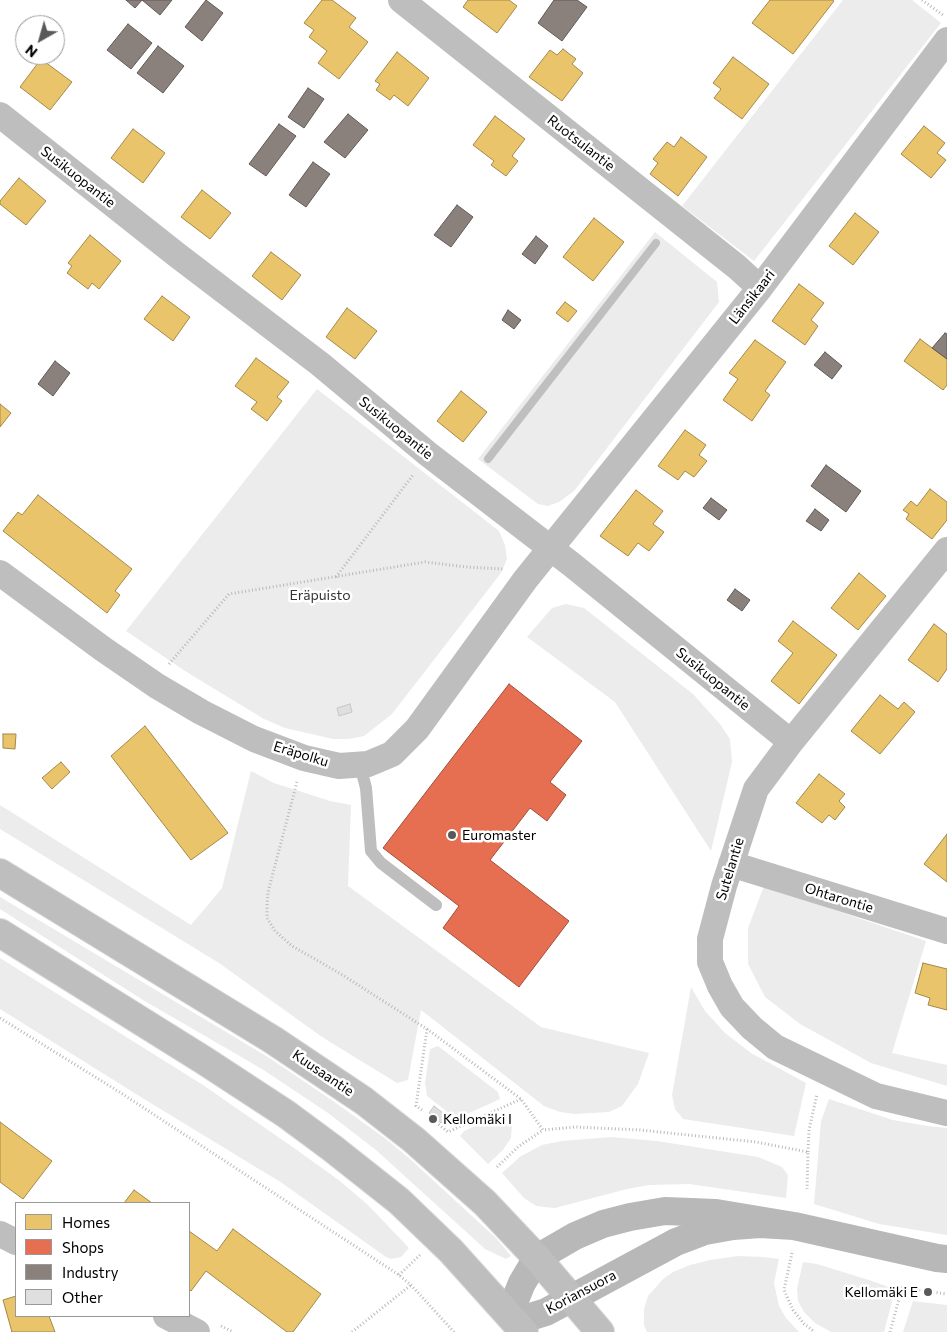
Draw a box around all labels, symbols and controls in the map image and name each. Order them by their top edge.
north arrow [15,15,65,65]
text: N [22,41,40,61]
street label: Ruotsulantie [544,111,618,175]
street label: Susikuopantie [37,143,119,211]
street label: Länsikaari [725,266,779,328]
street label: Susikuopantie [356,393,436,463]
park label: Eräpuisto [289,587,351,603]
street label: Susikuopantie [673,644,753,714]
street label: Eräpolku [271,738,331,770]
place label: Euromaster [462,827,536,843]
marker: Euromaster [446,829,458,841]
street label: Sutelantie [713,836,747,902]
street label: Ohtarontie [803,880,875,916]
street label: Kuusaantie [289,1046,357,1100]
place label: Kellomäki I [443,1111,512,1127]
marker: Kellomäki I [427,1113,439,1125]
legend [15,1202,190,1317]
text: Homes [62,1213,110,1231]
text: Shops [62,1238,104,1256]
text: Industry [62,1263,119,1281]
street label: Koriansuora [543,1266,619,1318]
place label: Kellomäki E [845,1284,918,1300]
marker: Kellomäki E [922,1286,934,1298]
text: Other [62,1288,103,1306]

